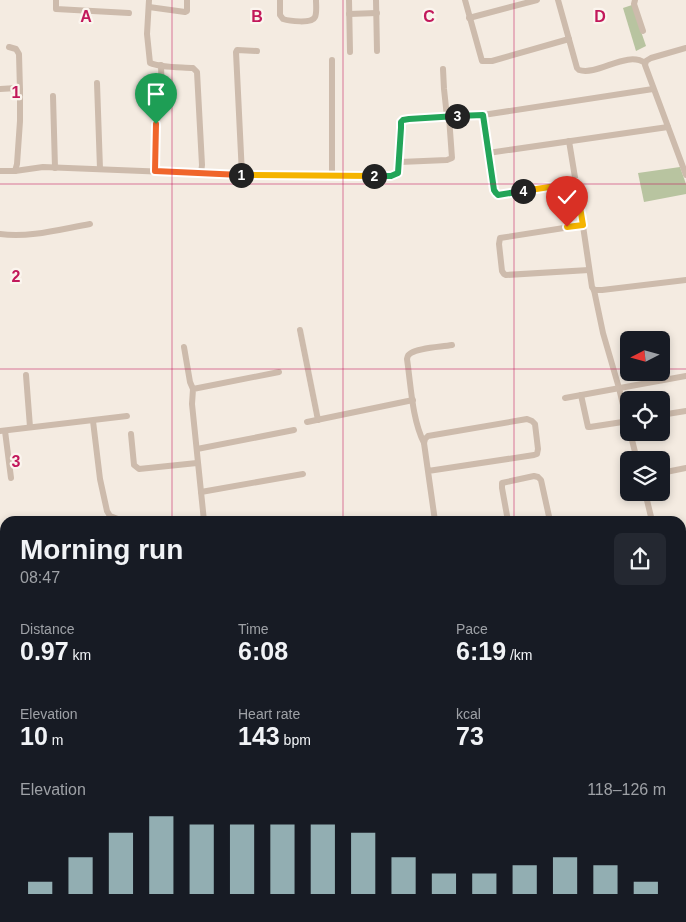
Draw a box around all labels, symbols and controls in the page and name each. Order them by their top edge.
text: A [80,8,92,25]
text: B [251,8,263,25]
text: C [423,8,435,25]
text: D [594,8,606,25]
pin [135,73,177,124]
icon: arrive [142,80,170,108]
text: 1 [12,84,21,101]
pin: 3 [444,104,470,128]
text: 3 [454,108,461,124]
pin: 1 [228,162,254,188]
pin: 2 [362,164,386,188]
text: 1 [238,167,245,183]
text: 2 [371,168,378,184]
pin [546,176,588,227]
pin: 4 [510,178,536,204]
text: 4 [520,183,527,199]
icon: check [553,183,581,211]
text: 2 [12,268,21,285]
north arrow [620,331,670,381]
map controls [620,331,670,501]
button: locate [620,391,670,441]
button: layers [620,451,670,501]
text: 3 [12,453,21,470]
button: share [614,533,666,585]
text: Morning run [20,534,183,565]
text: 08:47 [20,569,60,586]
text: Distance [20,621,74,637]
text: Time [238,621,269,637]
text: Pace [456,621,488,637]
text: 0.97 [20,637,69,665]
text: 6:08 [238,637,288,665]
text: 6:19 [456,637,506,665]
text: km [69,647,91,663]
text: /km [506,647,533,663]
text: Elevation [20,706,78,722]
text: Heart rate [238,706,300,722]
text: kcal [456,706,481,722]
text: 10 [20,722,48,750]
text: 143 [238,722,280,750]
text: 73 [456,722,484,750]
text: m [48,732,63,748]
text: bpm [280,732,311,748]
text: Elevation [20,781,86,798]
text: 118–126 m [587,781,666,798]

